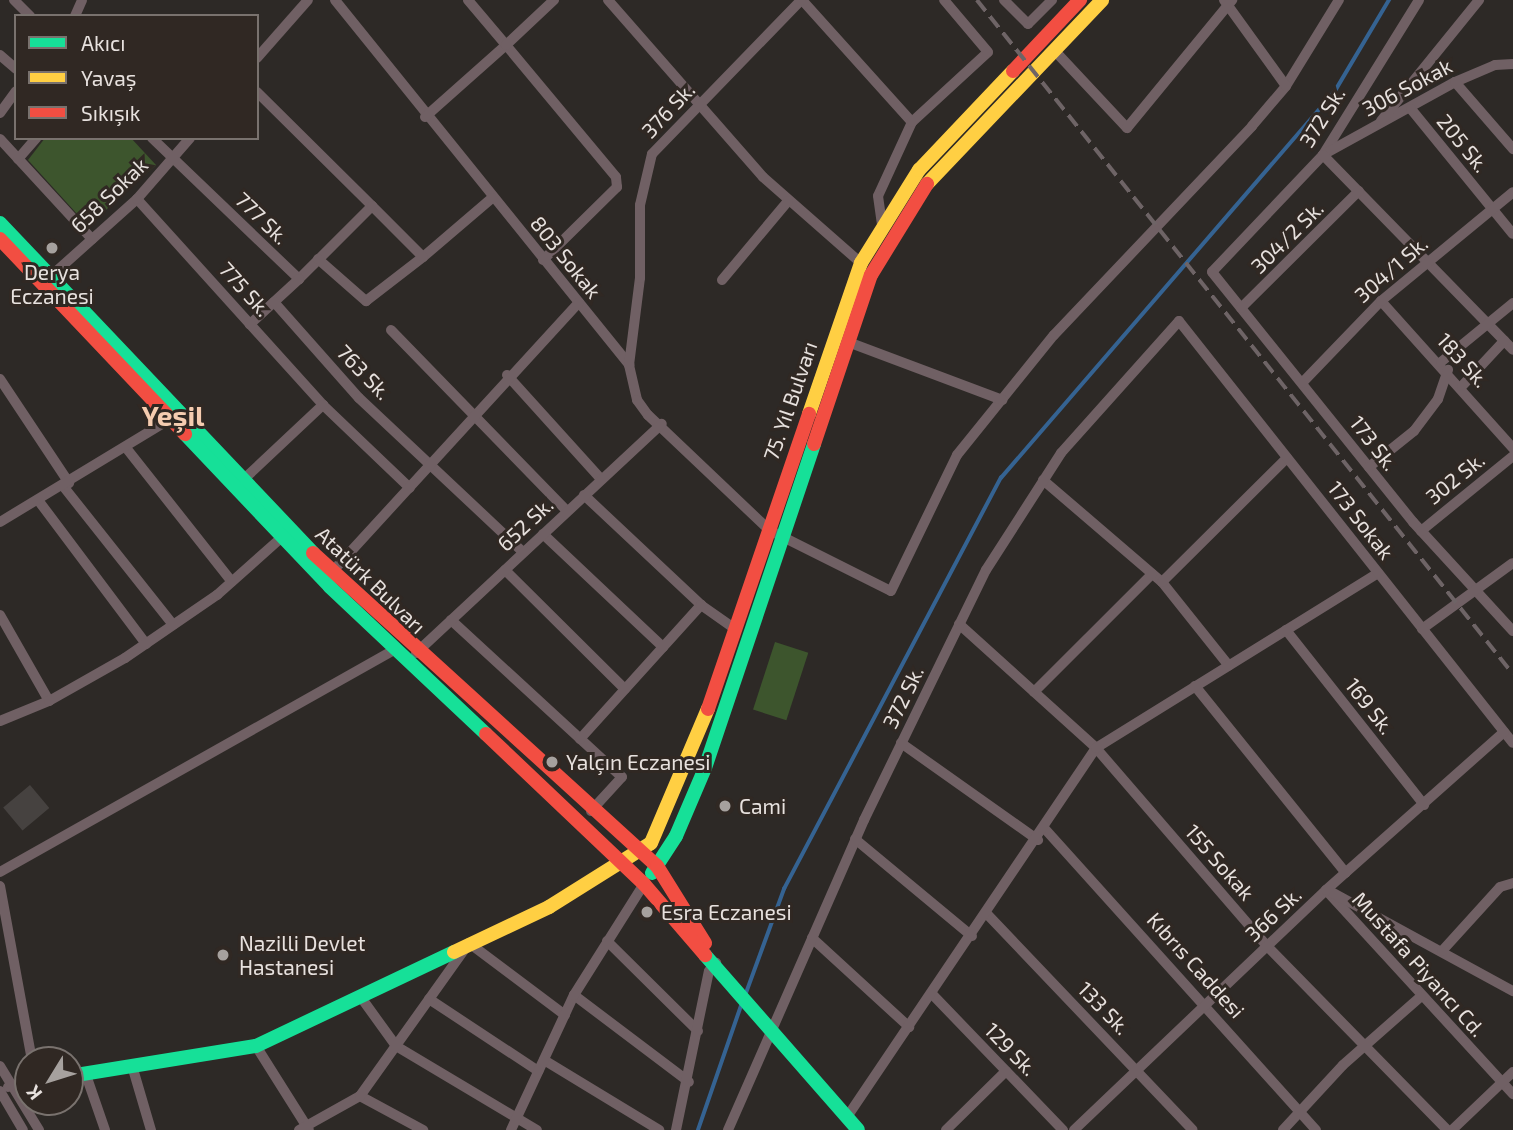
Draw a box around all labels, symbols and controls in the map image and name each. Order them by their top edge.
legend [14,14,259,140]
text: Akıcı [81,30,125,55]
street label: 306 Sokak [1358,53,1456,121]
text: Yavaş [81,65,137,90]
street label: 376 Sk. [636,77,700,143]
street label: 372 Sk. [1294,82,1350,152]
text: Sıkışık [81,100,141,125]
street label: 205 Sk. [1432,109,1494,177]
street label: 658 Sokak [65,152,153,238]
street label: 777 Sk. [230,187,294,249]
street label: 304/2 Sk. [1246,196,1328,278]
street label: 803 Sokak [525,211,607,303]
street label: 304/1 Sk. [1349,230,1433,308]
marker: Derya Eczanesi [44,240,60,256]
street label: 775 Sk. [214,257,276,321]
place label: Derya Eczanesi [10,259,94,309]
street label: 183 Sk. [1432,328,1494,392]
street label: 75. Yıl Bulvarı [758,338,822,464]
street label: 763 Sk. [332,339,396,405]
district label: Yeşil [142,398,204,432]
street label: 173 Sk. [1345,411,1403,475]
street label: 302 Sk. [1421,447,1489,509]
street label: 173 Sokak [1323,476,1399,564]
street label: 652 Sk. [492,492,558,556]
street label: Atatürk Bulvarı [311,521,431,639]
street label: 372 Sk. [877,662,929,732]
street label: 169 Sk. [1340,673,1400,739]
place label: Yalçın Eczanesi [566,749,711,775]
marker: Yalçın Eczanesi [544,754,560,770]
place label: Cami [739,793,786,819]
marker: Cami [717,798,733,814]
street label: 155 Sokak [1180,819,1260,905]
street label: 366 Sk. [1240,882,1306,946]
street label: Mustafa Piyancı Cd. [1347,886,1491,1042]
place label: Esra Eczanesi [661,899,792,925]
marker: Esra Eczanesi [639,904,655,920]
street label: Kıbrıs Caddesi [1142,907,1250,1023]
place label: Nazilli Devlet Hastanesi [239,930,365,980]
marker: Nazilli Devlet Hastanesi [213,945,233,965]
street label: 133 Sk. [1073,976,1135,1040]
street label: 129 Sk. [980,1017,1042,1081]
north arrow [14,1046,84,1116]
text: K [21,1081,46,1105]

